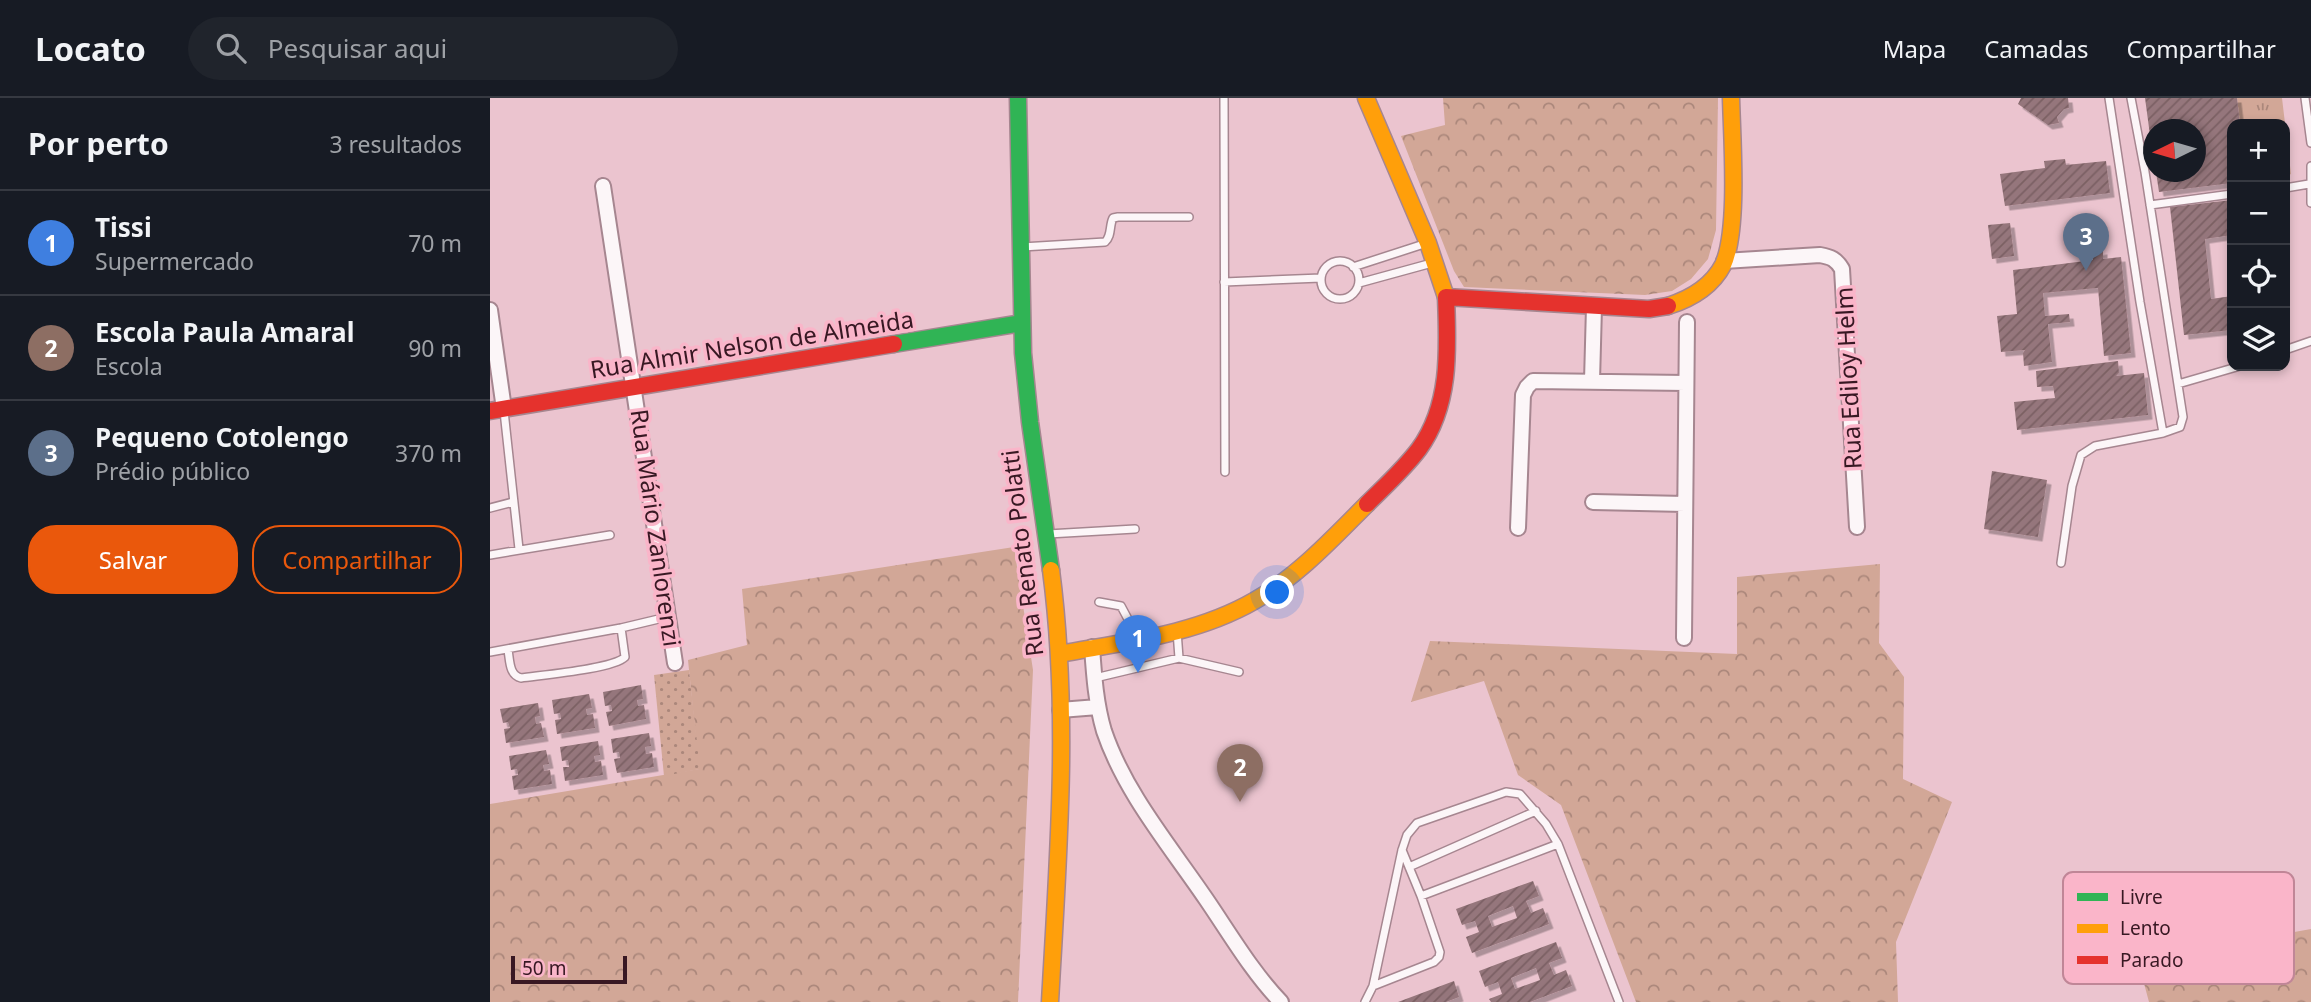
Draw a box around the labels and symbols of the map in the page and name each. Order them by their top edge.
north arrow [2143,119,2206,182]
pin: 3 [2063,213,2109,271]
street label: Rua Ediloy Helm [1826,286,1869,470]
street label: Rua Almir Nelson de Almeida [588,302,916,385]
street label: Rua Mário Zanlorenzi [623,407,689,649]
street label: Rua Renato Polatti [992,448,1051,658]
your location [1260,575,1294,609]
pin: 1 [1115,615,1161,673]
pin: 2 [1217,744,1263,802]
legend [2063,872,2294,984]
text: Livre [2120,884,2163,910]
text: Lento [2120,915,2171,941]
text: Parado [2120,947,2183,973]
scale bar [511,953,626,985]

